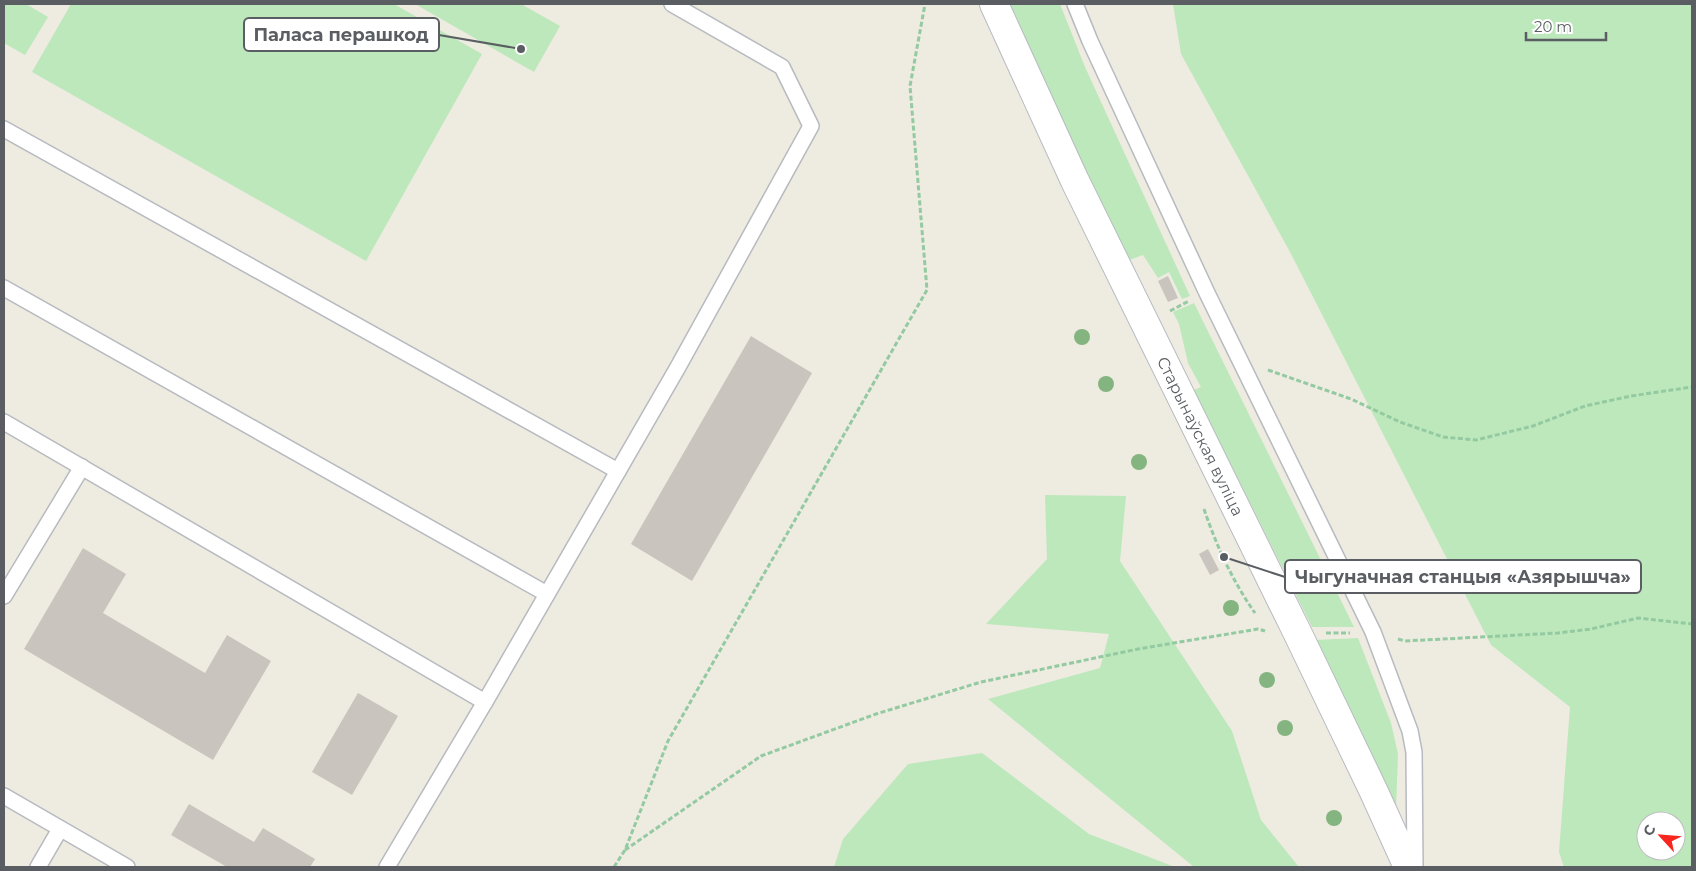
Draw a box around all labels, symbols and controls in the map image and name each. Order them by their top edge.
scale bar [1526,10,1606,42]
text: 20 m [1534,17,1572,36]
callout: Паласа перашкод [244,18,439,51]
text: Паласа перашкод [253,24,429,46]
street label: Старынаўская вуліца [1153,354,1247,519]
callout: Чыгуначная станцыя «Азярышча» [1285,560,1641,593]
text: Чыгуначная станцыя «Азярышча» [1295,566,1631,588]
north arrow [1636,811,1686,861]
text: С [1639,822,1660,839]

